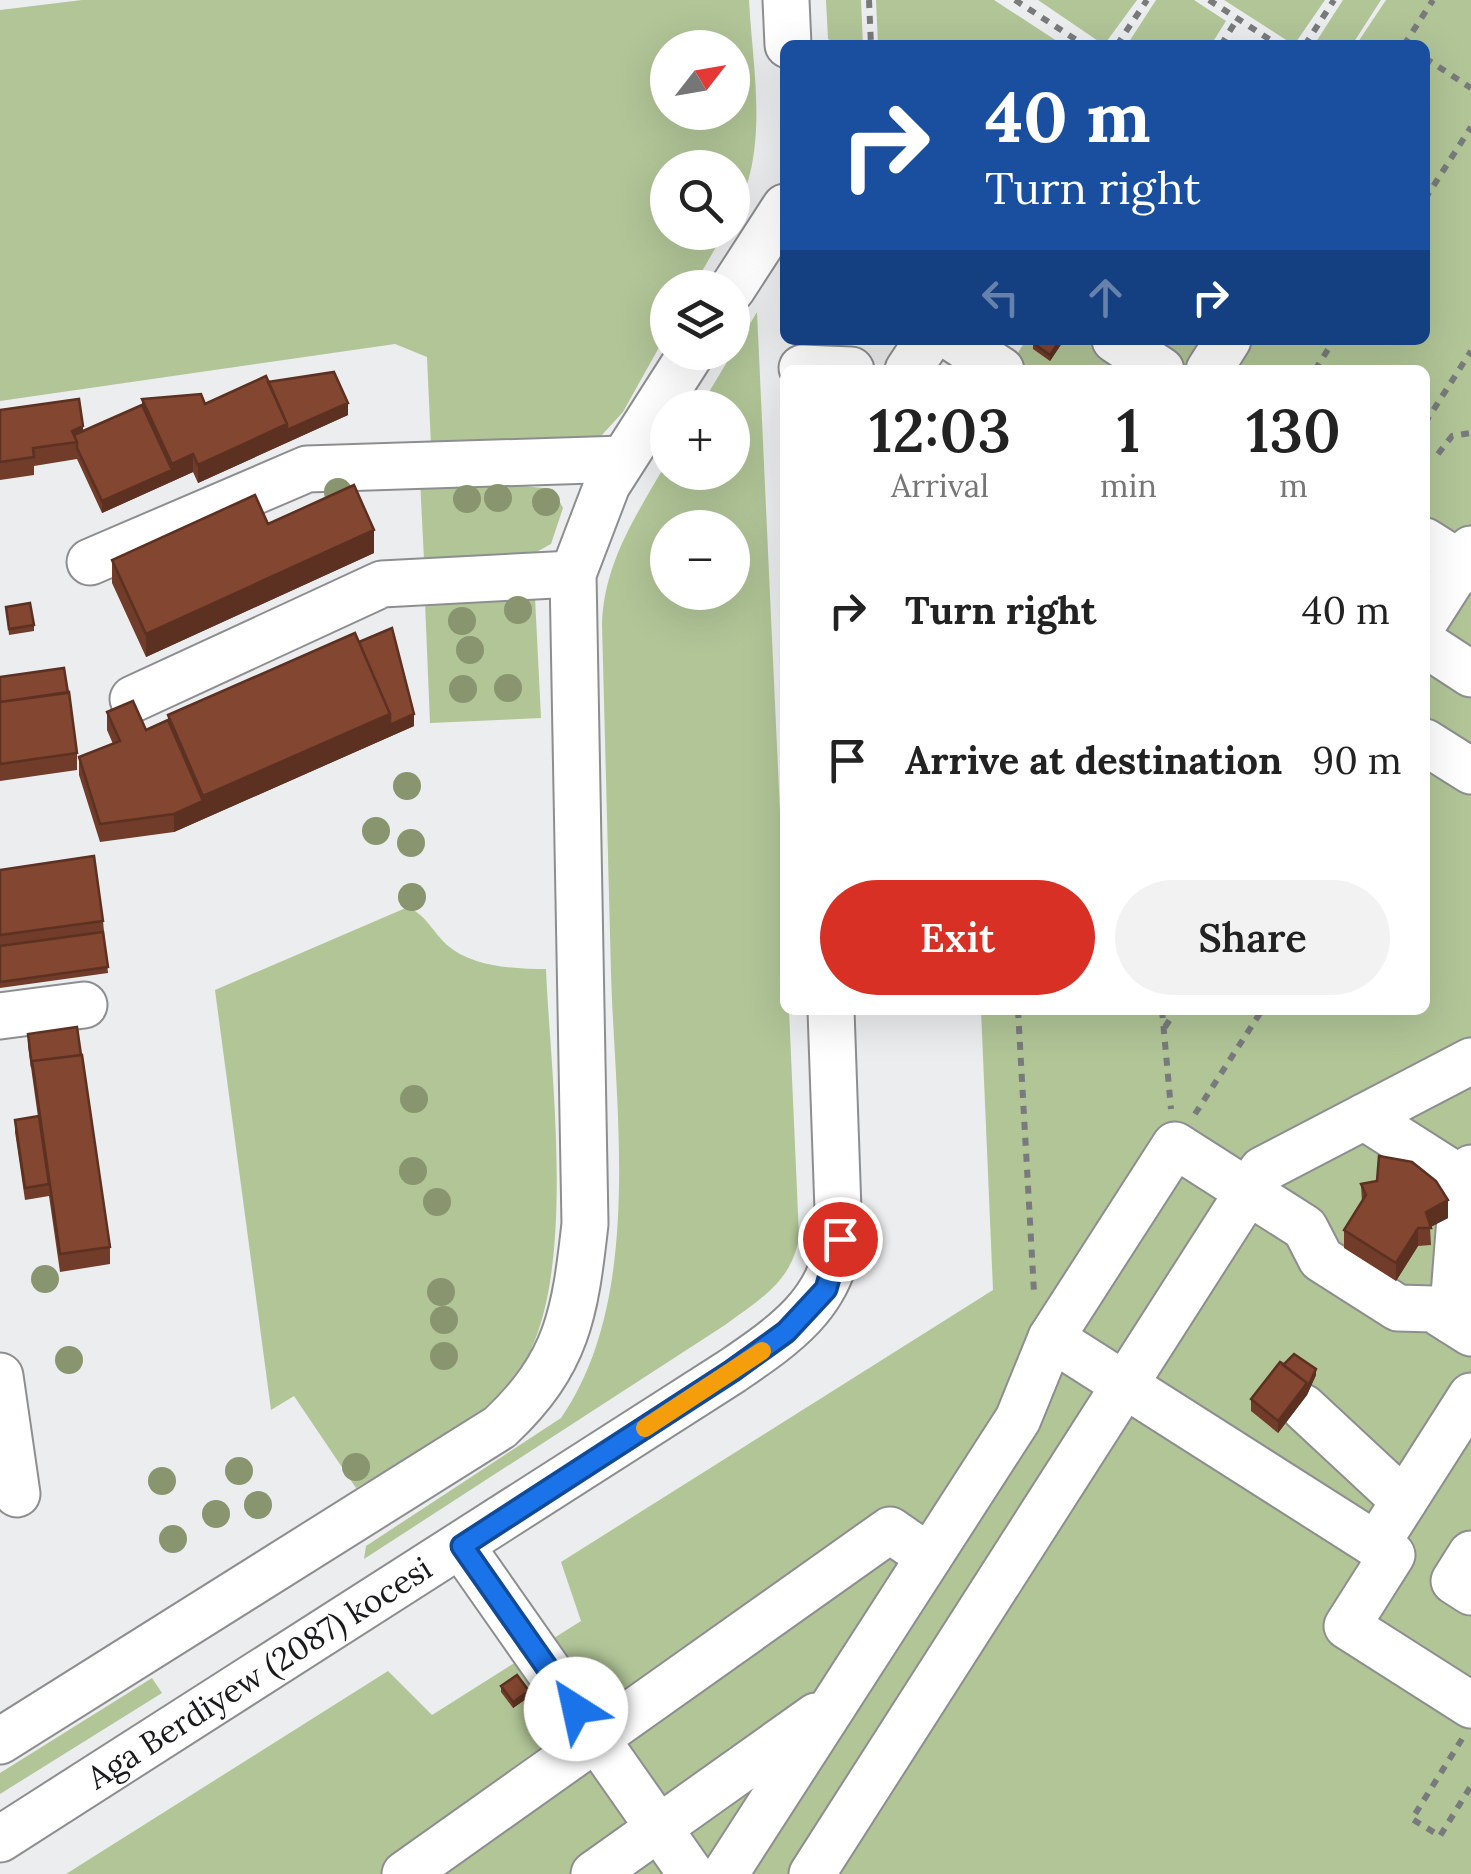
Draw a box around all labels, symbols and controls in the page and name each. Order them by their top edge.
north arrow [650,30,750,130]
map controls [650,30,750,610]
text: 40 m [985,72,1151,161]
icon: right [820,80,950,210]
button: search [650,150,750,250]
text: Turn right [985,159,1201,216]
button: layers [650,270,750,370]
icon: left [973,270,1028,325]
icon: ahead [1078,270,1133,325]
icon: right [1183,270,1238,325]
button: + [650,390,750,490]
text: 12:03 [869,392,1011,468]
text: 1 [1117,392,1140,468]
text: 130 [1246,392,1341,468]
text: Arrival [891,465,989,506]
text: min [1100,465,1157,506]
text: m [1279,465,1308,506]
button: − [650,510,750,610]
icon: right [820,583,875,638]
text: Turn right [905,586,1096,634]
text: 40 m [1302,586,1390,634]
icon: arrive [820,733,875,788]
text: Arrive at destination [905,736,1282,784]
text: 90 m [1312,736,1402,784]
button: Exit [820,880,1095,995]
button: Share [1115,880,1390,995]
pin [798,1197,883,1282]
icon: arrive [813,1212,868,1267]
street label: Aga Berdiyew (2087) kocesi [78,1547,439,1798]
position arrow [524,1657,628,1761]

